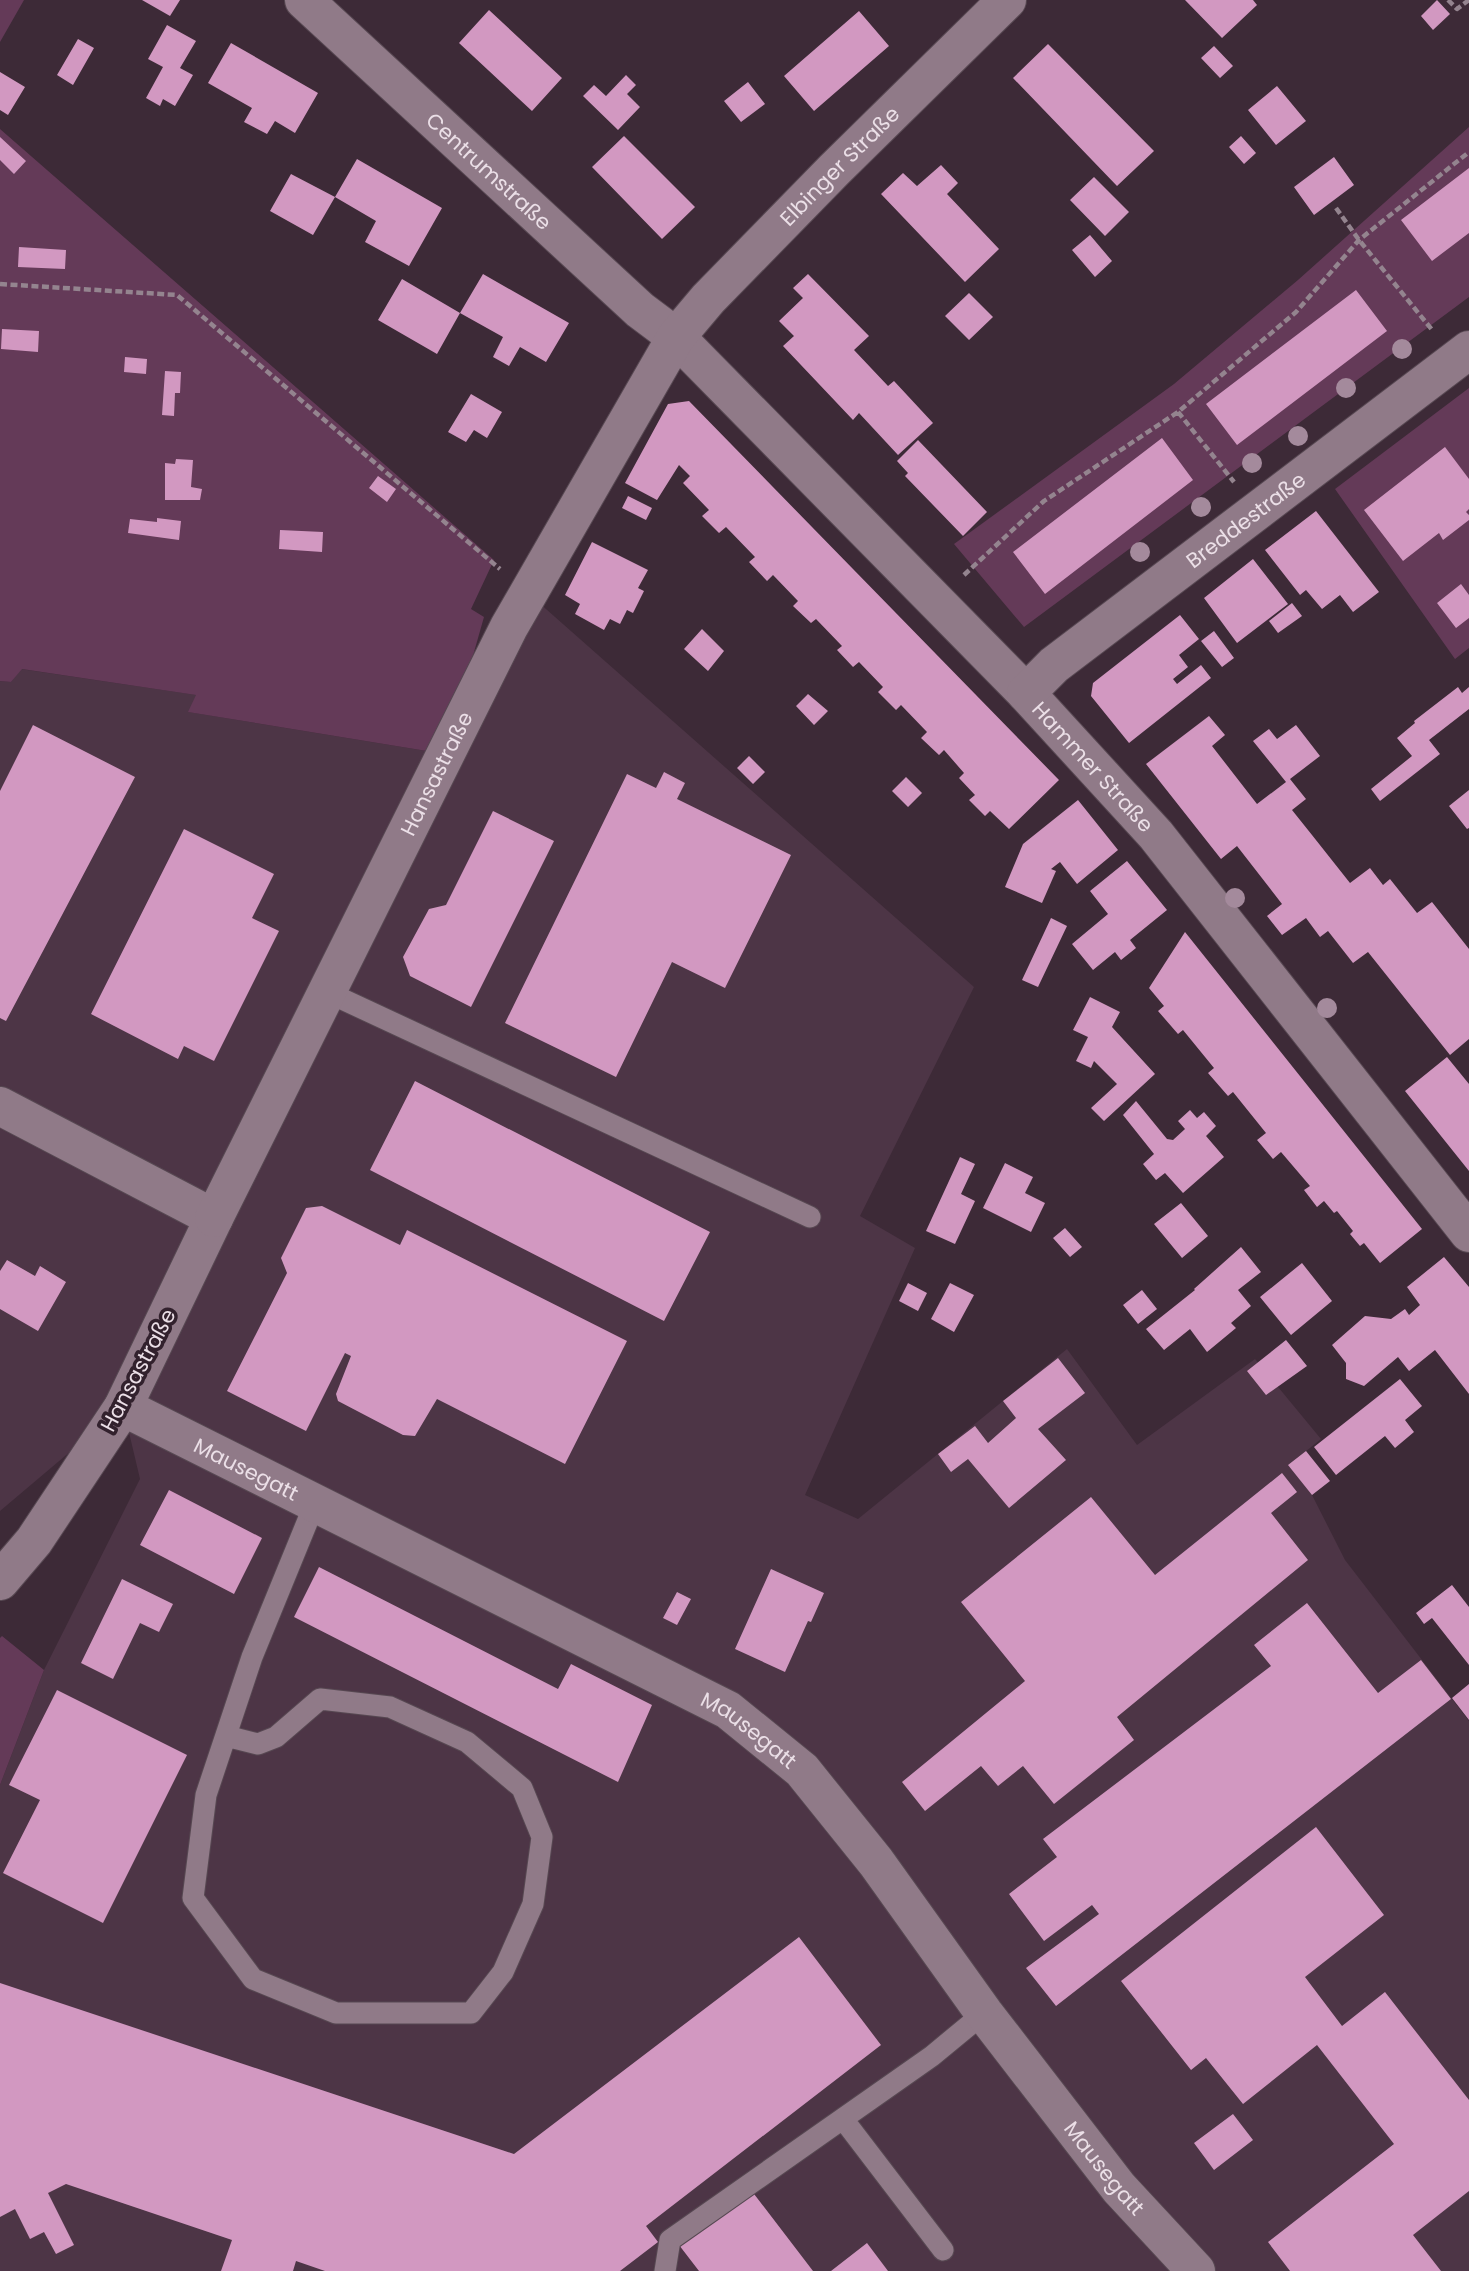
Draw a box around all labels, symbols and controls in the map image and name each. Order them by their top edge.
street label: Elbinger Straße [773,99,906,232]
street label: Centrumstraße [420,106,558,236]
street label: Breddestraße [1180,465,1311,574]
street label: Hammer Straße [1026,695,1161,838]
street label: Hansastraße [393,706,479,840]
street label: Hansastraße [93,1303,183,1437]
street label: Mausegatt [189,1430,304,1507]
street label: Mausegatt [696,1684,803,1775]
street label: Mausegatt [1058,2115,1151,2221]

